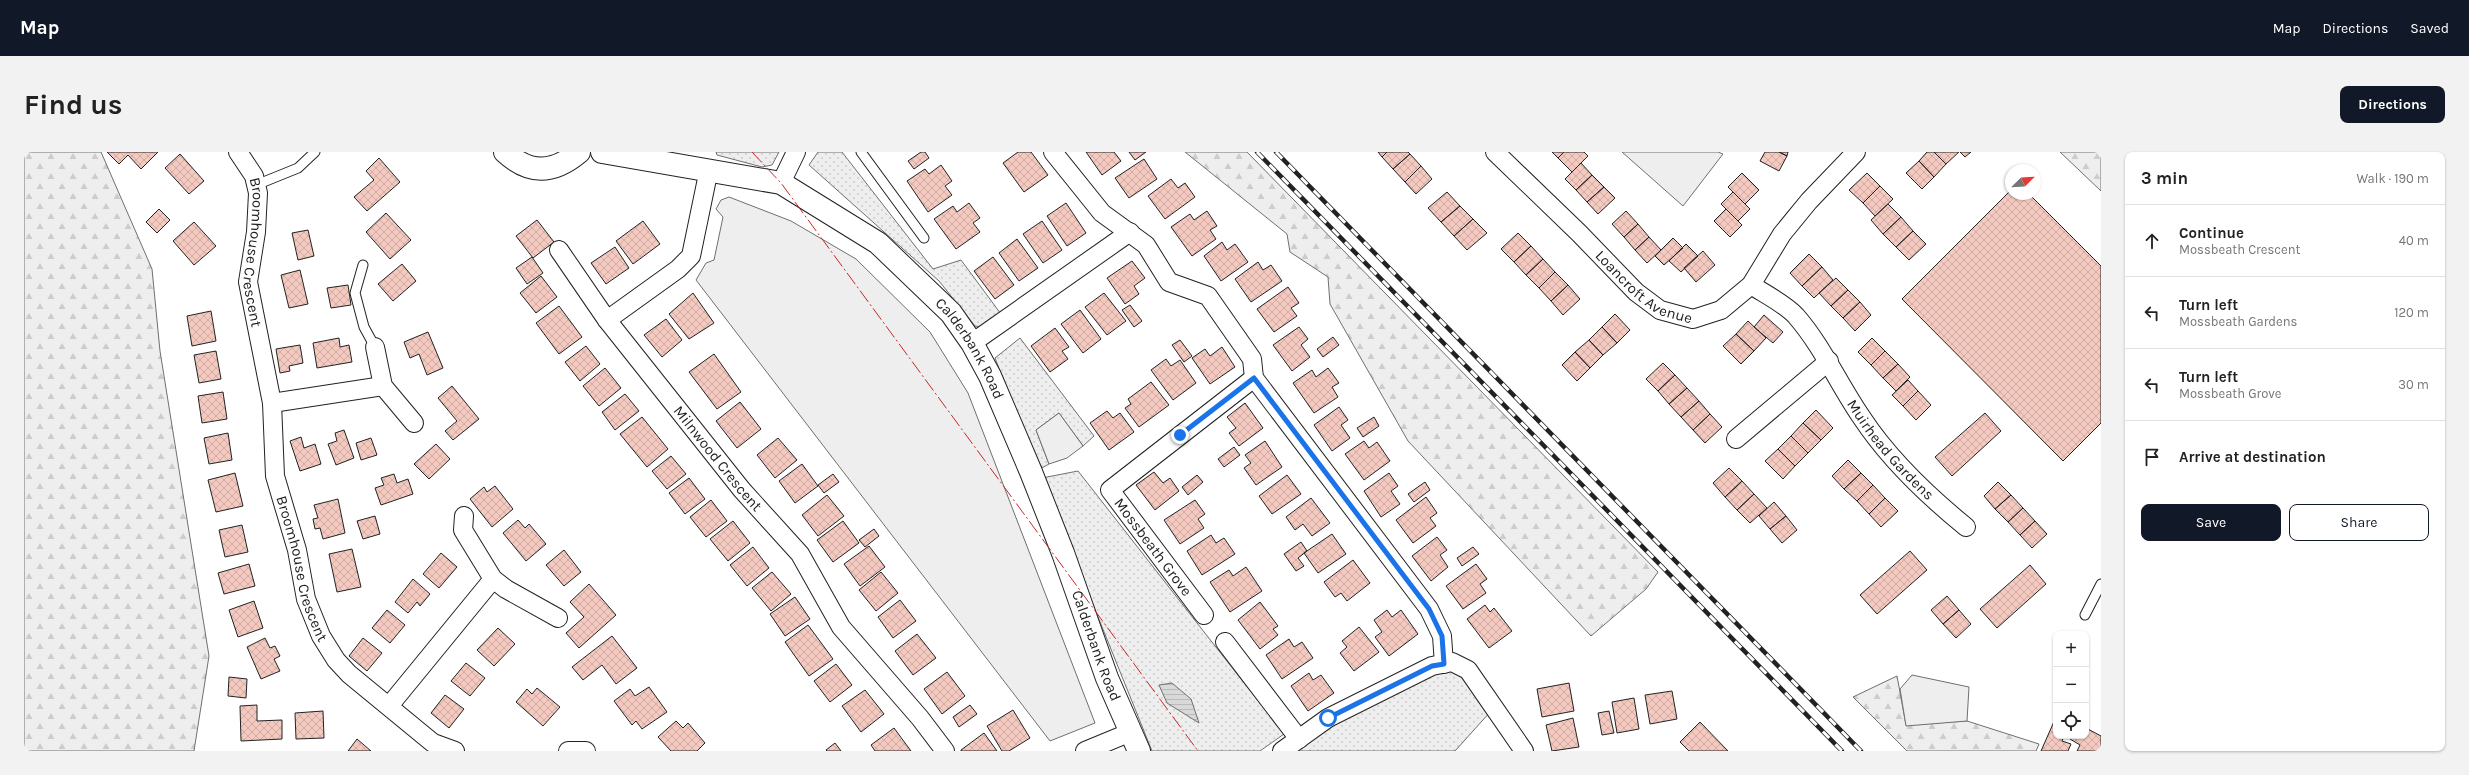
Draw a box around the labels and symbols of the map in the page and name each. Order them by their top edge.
north arrow [2005,164,2041,200]
street label: Broomhouse Crescent [239,175,267,329]
street label: Loancroft Avenue [1592,246,1694,327]
street label: Calderbank Road [932,294,1008,402]
street label: Muirhead Gardens [1843,396,1938,504]
street label: Milnwood Crescent [670,402,766,515]
route end [1171,426,1189,444]
street label: Broomhouse Crescent [272,494,332,645]
street label: Mossbeath Grove [1110,494,1196,600]
street label: Calderbank Road [1068,588,1125,704]
route start [1319,709,1337,727]

